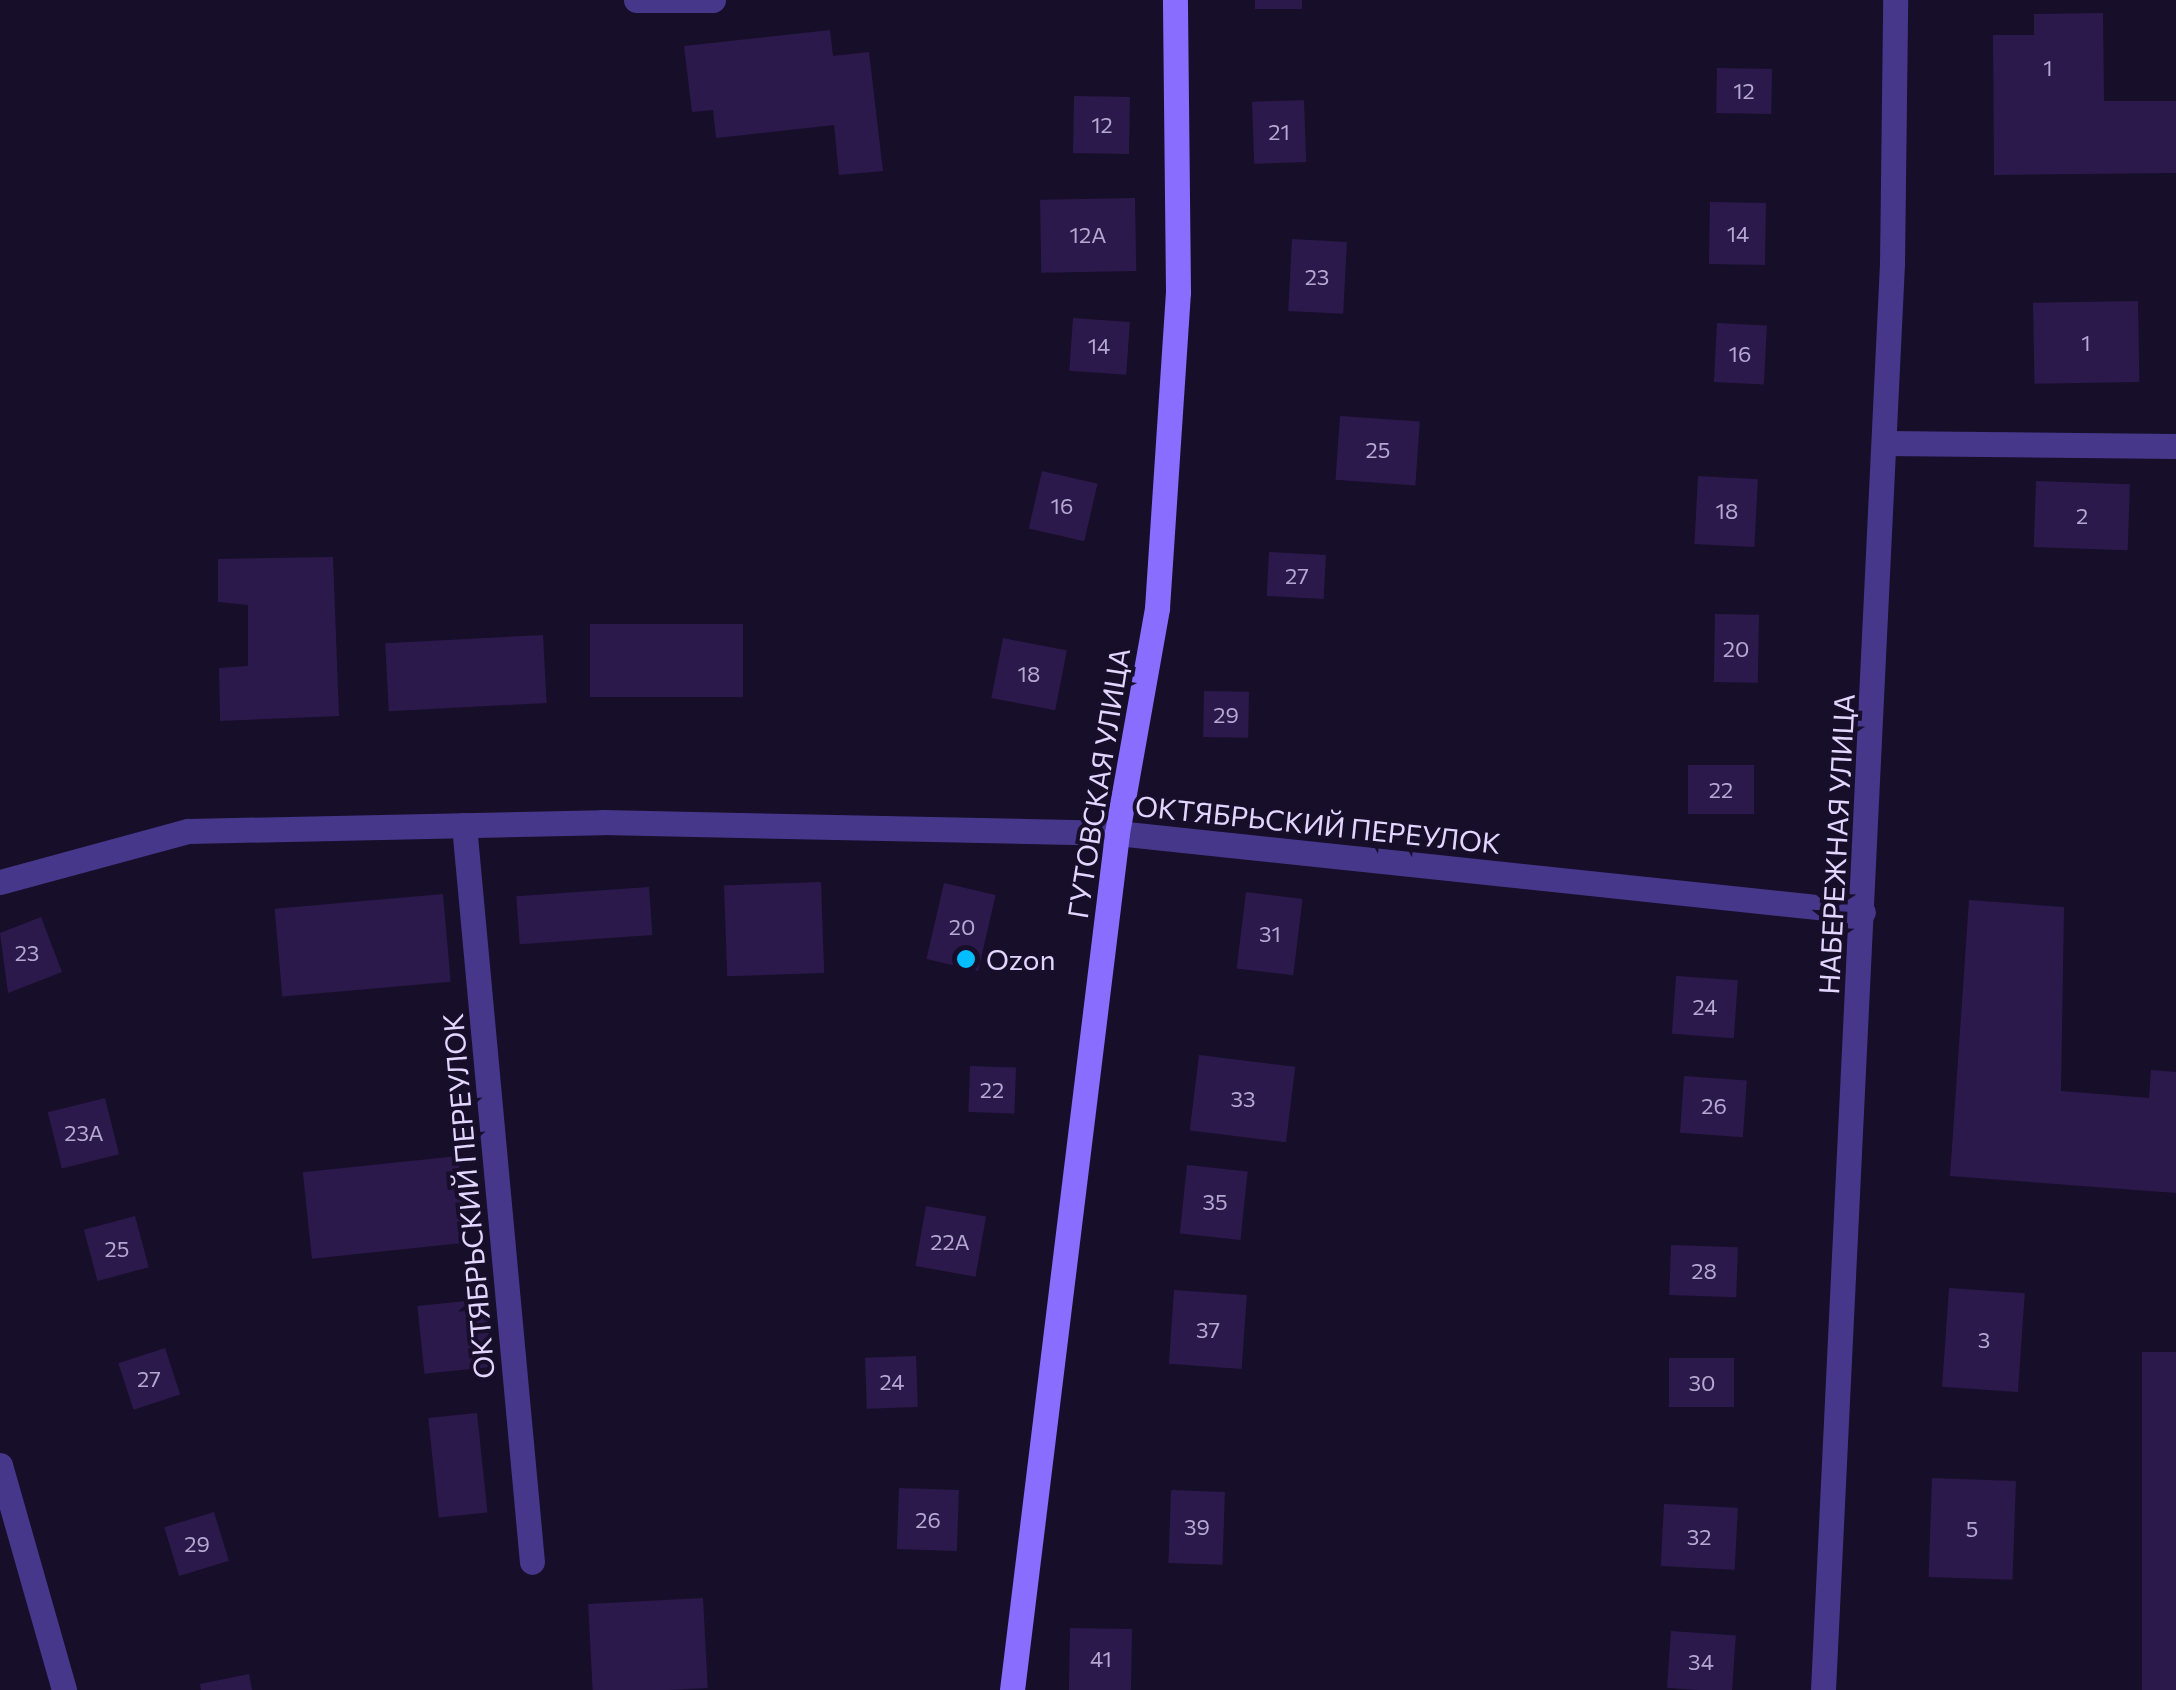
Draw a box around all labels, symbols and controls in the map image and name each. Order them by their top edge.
house number: 1 [2043,55,2053,81]
house number: 12 [1733,78,1755,104]
house number: 12 [1091,112,1113,138]
house number: 21 [1268,119,1290,145]
house number: 14 [1727,221,1749,247]
house number: 12А [1070,222,1106,248]
house number: 23 [1305,264,1329,290]
house number: 1 [2081,330,2091,356]
house number: 14 [1088,333,1110,359]
house number: 16 [1729,341,1751,367]
house number: 25 [1366,437,1390,463]
house number: 16 [1051,493,1073,519]
house number: 18 [1716,498,1738,524]
house number: 2 [2076,503,2088,529]
house number: 27 [1285,563,1309,589]
house number: 20 [1723,636,1749,662]
street label: ГУТОВСКАЯ УЛИЦА [1060,645,1136,921]
house number: 18 [1018,661,1040,687]
street label: НАБЕРЕЖНАЯ УЛИЦА [1811,693,1861,995]
house number: 29 [1213,702,1239,728]
house number: 22 [1709,777,1733,803]
street label: ОКТЯБРЬСКИЙ ПЕРЕУЛОК [1134,788,1502,860]
house number: 20 [949,914,975,940]
house number: 31 [1259,921,1281,947]
house number: 23 [15,940,39,966]
place label: Ozon [986,942,1056,976]
marker: Ozon [955,948,977,970]
house number: 24 [1692,994,1718,1020]
street label: ОКТЯБРЬСКИЙ ПЕРЕУЛОК [435,1012,501,1380]
house number: 22 [980,1077,1004,1103]
house number: 33 [1230,1086,1256,1112]
house number: 26 [1701,1093,1727,1119]
house number: 23А [64,1120,104,1146]
house number: 35 [1202,1189,1228,1215]
house number: 22А [930,1229,970,1255]
house number: 25 [105,1236,129,1262]
house number: 28 [1691,1258,1717,1284]
house number: 37 [1196,1317,1220,1343]
house number: 3 [1978,1327,1990,1353]
house number: 27 [137,1366,161,1392]
house number: 24 [879,1369,905,1395]
house number: 30 [1689,1370,1715,1396]
house number: 26 [915,1507,941,1533]
house number: 39 [1184,1514,1210,1540]
house number: 5 [1966,1516,1978,1542]
house number: 32 [1687,1524,1711,1550]
house number: 29 [184,1531,210,1557]
house number: 41 [1090,1646,1112,1672]
house number: 34 [1688,1649,1714,1675]

